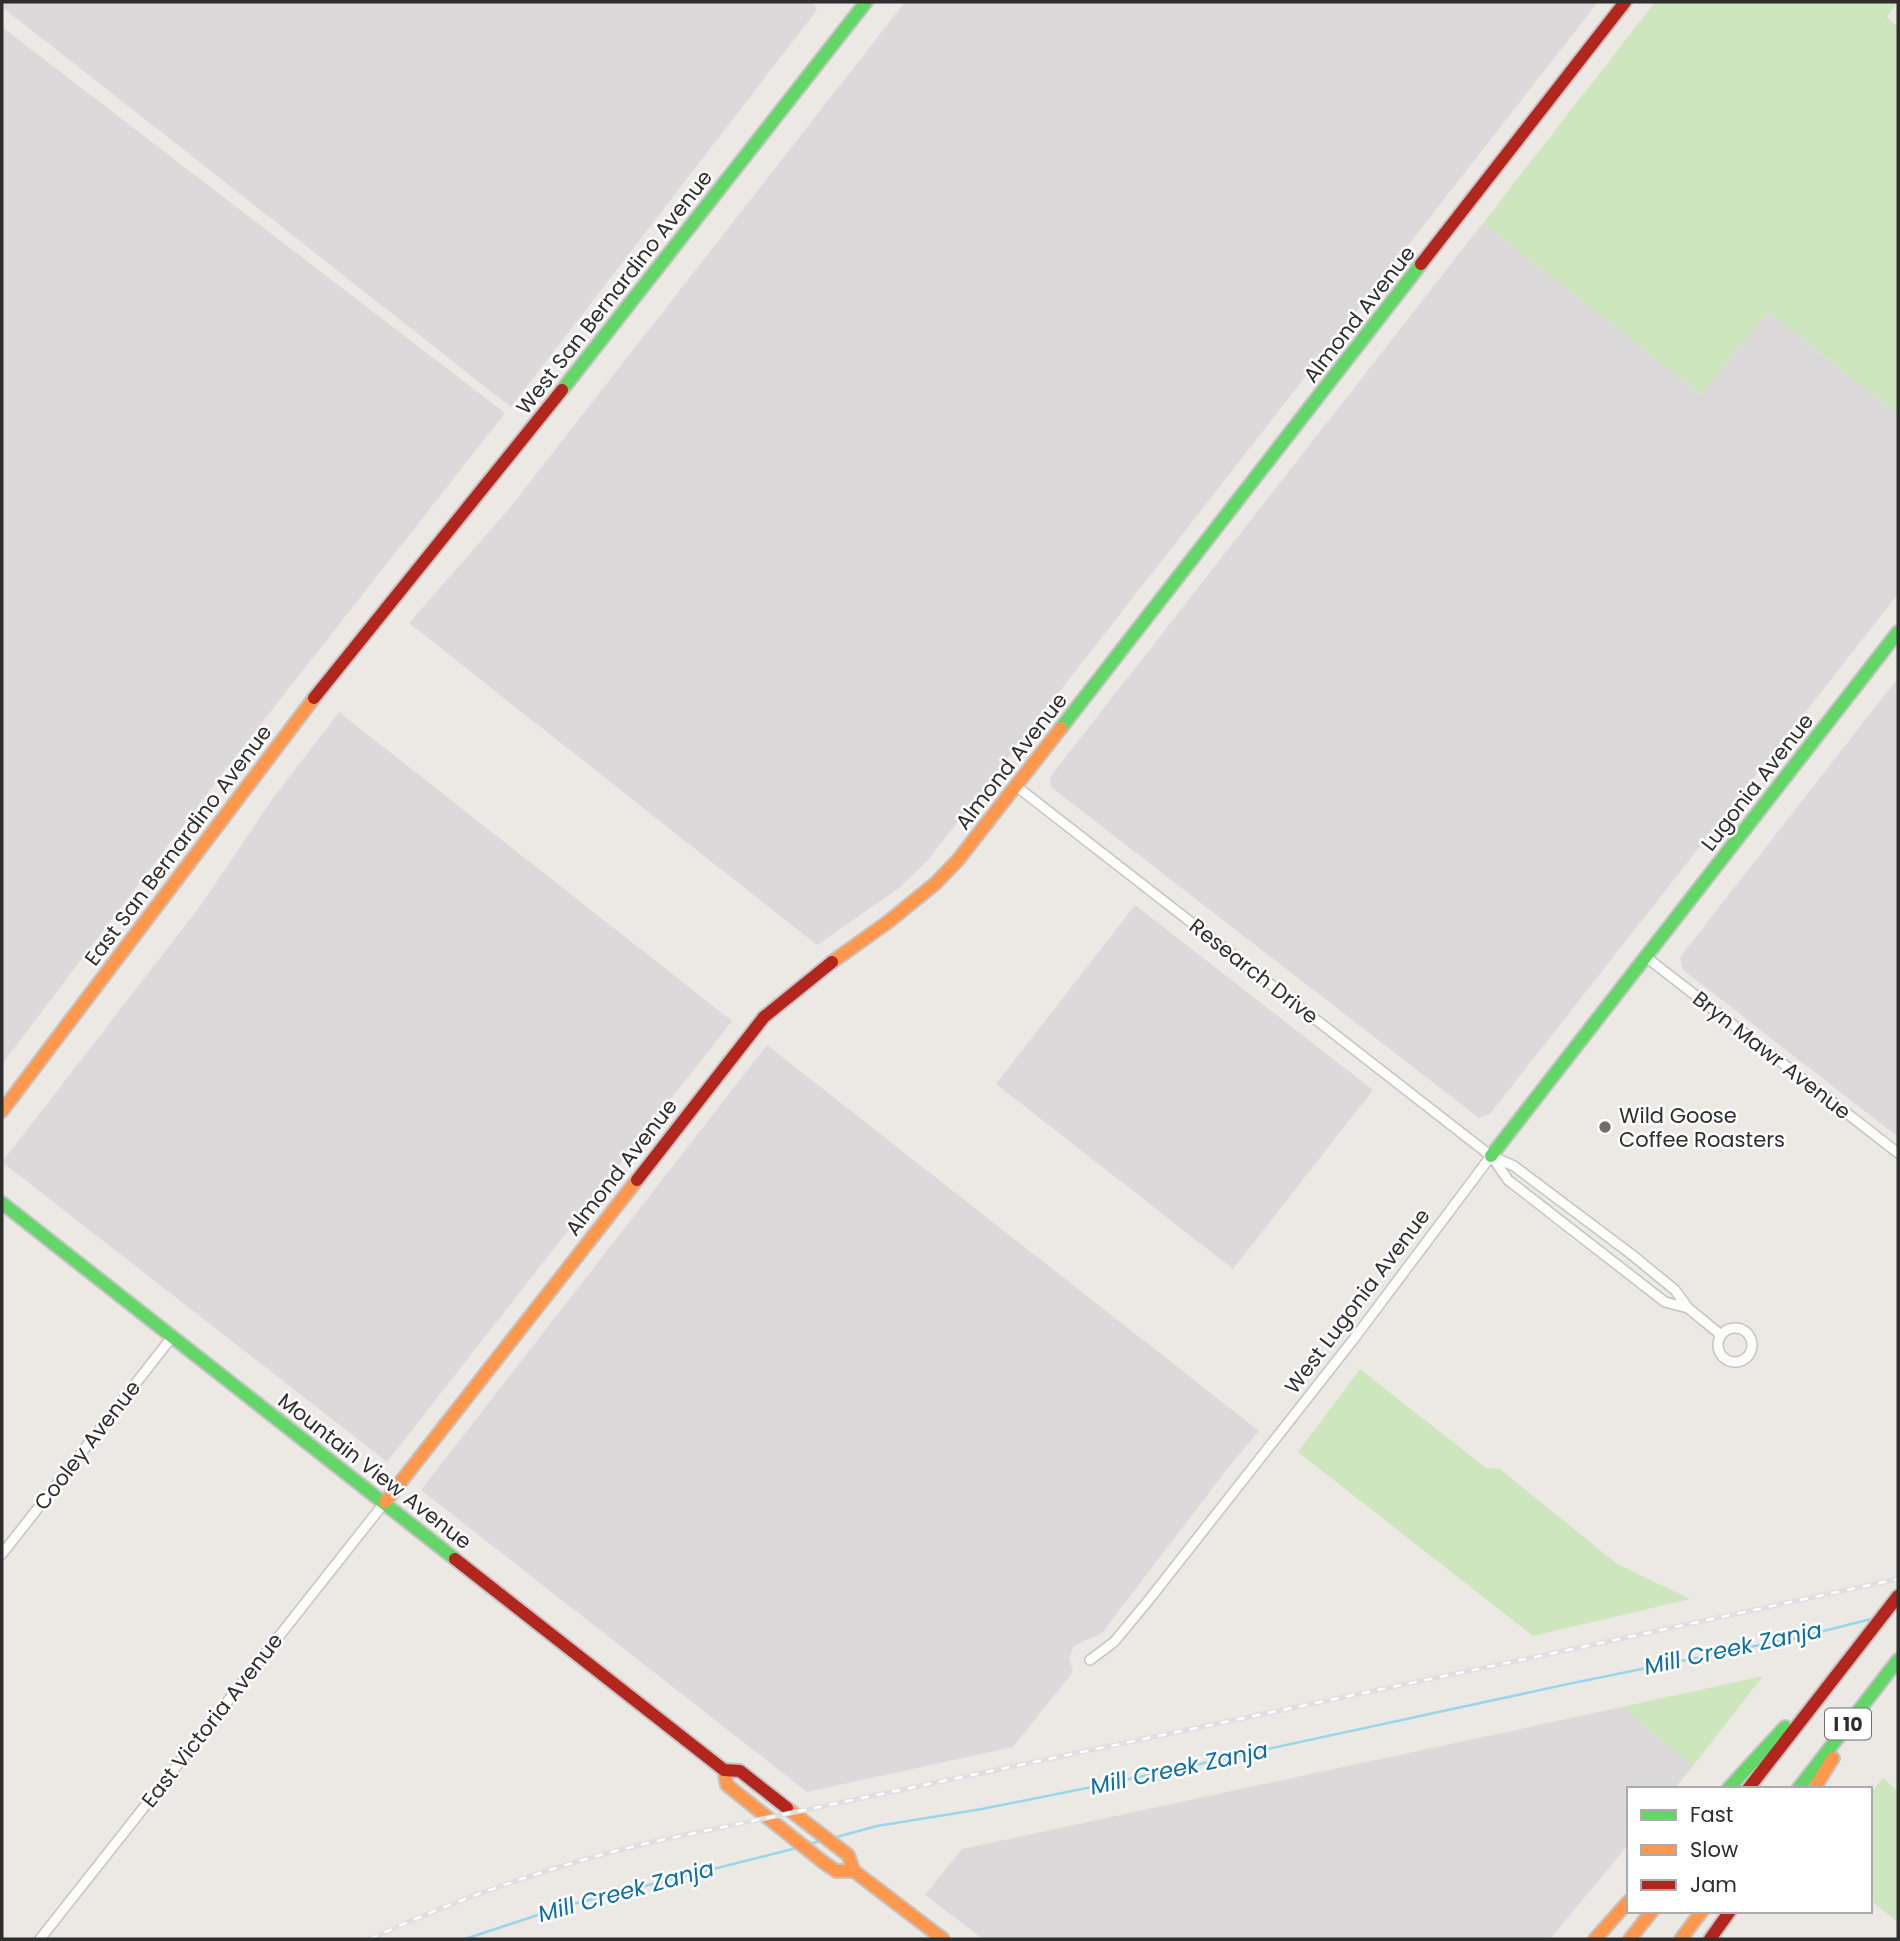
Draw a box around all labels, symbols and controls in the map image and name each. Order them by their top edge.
street label: West San Bernardino Avenue [509,164,719,420]
street label: Almond Avenue [1296,239,1422,389]
street label: Almond Avenue [948,686,1074,836]
street label: Lugonia Avenue [1694,707,1820,857]
street label: East San Bernardino Avenue [78,719,278,971]
street label: Research Drive [1184,911,1324,1031]
street label: Bryn Mawr Avenue [1687,984,1857,1126]
street label: Almond Avenue [558,1092,684,1242]
place label: Wild Goose Coffee Roasters [1619,1101,1785,1154]
marker: Wild Goose Coffee Roasters [1597,1119,1613,1135]
street label: West Lugonia Avenue [1278,1202,1436,1400]
street label: Cooley Avenue [27,1374,147,1516]
street label: Mountain View Avenue [272,1386,478,1556]
water label: Mill Creek Zanja [1641,1614,1825,1682]
street label: East Victoria Avenue [135,1627,289,1813]
road number: I 10 [1825,1708,1871,1740]
water label: Mill Creek Zanja [1087,1734,1271,1802]
legend [1627,1787,1872,1913]
text: Fast [1690,1800,1733,1829]
text: Slow [1690,1835,1738,1864]
water label: Mill Creek Zanja [534,1852,718,1930]
text: Jam [1690,1870,1737,1899]

